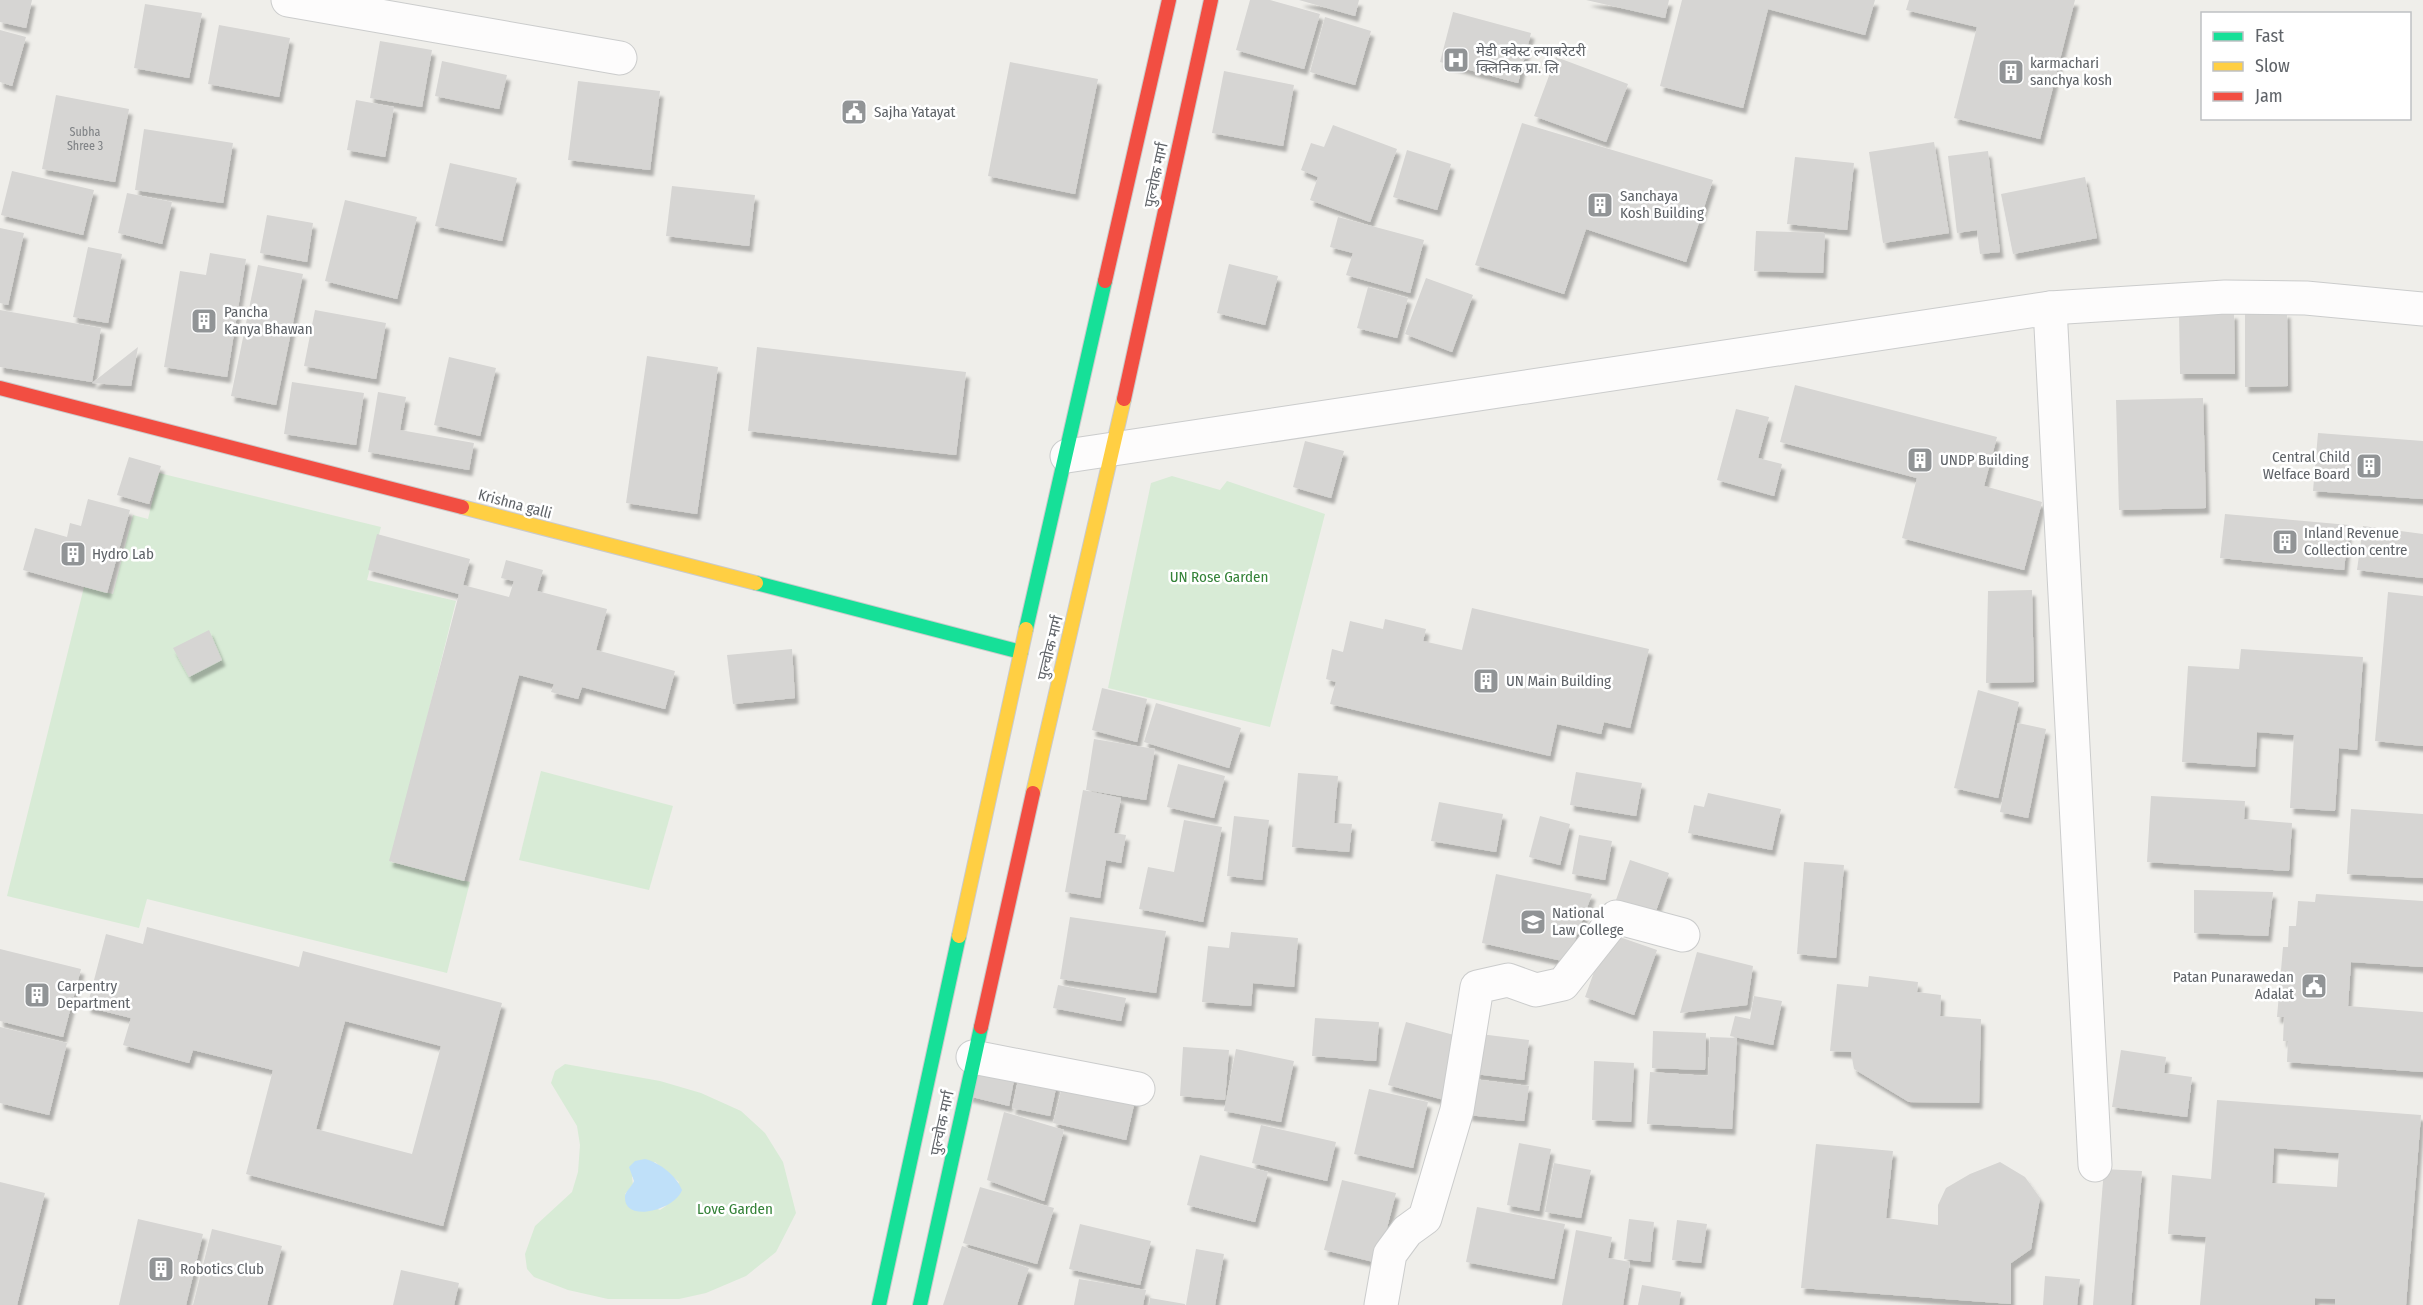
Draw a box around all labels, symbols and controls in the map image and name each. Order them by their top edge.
legend [2201,12,2411,120]
text: Fast [2255,25,2284,47]
place label: मेडी क्वेस्ट ल्याबरेटरी क्लिनिक प्रा. लि [1476,42,1587,77]
hospital icon: मेडी क्वेस्ट ल्याबरेटरी क्लिनिक प्रा. लि [1441,45,1471,75]
place label: karmachari sanchya kosh [2030,54,2112,89]
text: Slow [2255,55,2290,77]
building icon: karmachari sanchya kosh [1996,57,2026,87]
text: Jam [2255,85,2283,107]
public building icon: Sajha Yatayat [839,97,869,127]
place label: Sajha Yatayat [874,103,956,121]
house number: Subha Shree 3 [67,125,103,153]
street label: पुल्चोक मार्ग [1140,140,1173,209]
place label: Sanchaya Kosh Building [1620,187,1704,222]
building icon: Sanchaya Kosh Building [1585,190,1615,220]
place label: Pancha Kanya Bhawan [224,303,313,338]
building icon: Pancha Kanya Bhawan [189,306,219,336]
building icon: UNDP Building [1905,445,1935,475]
place label: Central Child Welface Board [2263,448,2350,483]
place label: UNDP Building [1940,451,2029,469]
building icon: Central Child Welface Board [2354,451,2384,481]
street label: Krishna galli [476,486,554,522]
place label: Inland Revenue Collection centre [2304,524,2407,559]
building icon: Inland Revenue Collection centre [2270,527,2300,557]
building icon: Hydro Lab [58,539,88,569]
place label: Hydro Lab [92,545,154,563]
park label: UN Rose Garden [1170,568,1268,586]
street label: पुल्चोक मार्ग [1033,613,1068,682]
building icon: UN Main Building [1471,666,1501,696]
place label: UN Main Building [1506,672,1611,690]
place label: National Law College [1552,904,1624,939]
school or university icon: National Law College [1518,907,1548,937]
place label: Patan Punarawedan Adalat [2173,968,2294,1003]
public building icon: Patan Punarawedan Adalat [2299,971,2329,1001]
place label: Carpentry Department [57,977,130,1012]
building icon: Carpentry Department [22,980,52,1010]
street label: पुल्चोक मार्ग [926,1088,959,1157]
park label: Love Garden [697,1200,773,1218]
building icon: Robotics Club [146,1254,176,1284]
place label: Robotics Club [180,1260,264,1278]

